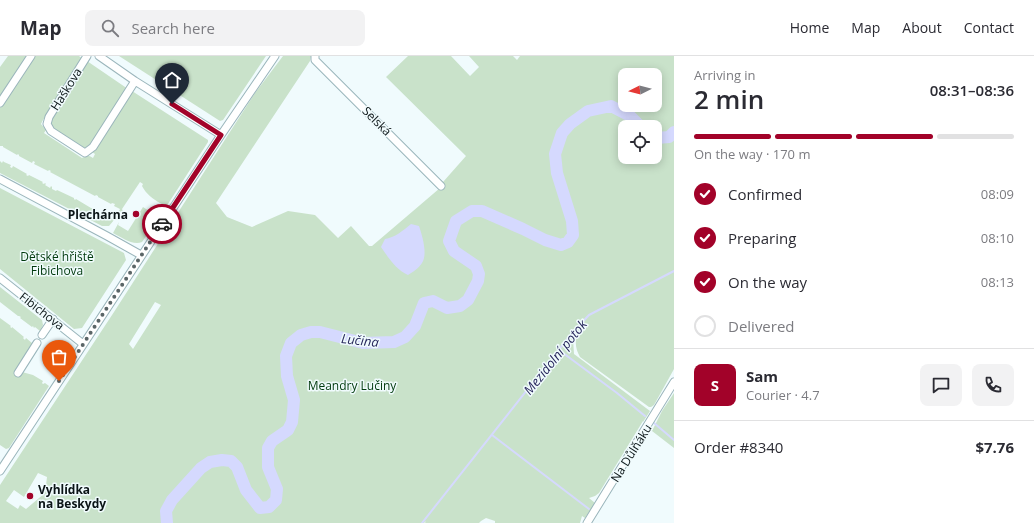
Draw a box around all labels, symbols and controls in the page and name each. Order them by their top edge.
search box [85,10,365,46]
text: Map [20,15,61,41]
icon: search [99,17,121,39]
text: Search here [131,18,215,38]
text: Home [790,18,829,37]
text: Map [851,18,880,37]
text: About [902,18,942,37]
text: Contact [964,18,1014,37]
pin [155,63,189,104]
street label: Haškova [46,64,86,114]
text: Arriving in [694,66,756,84]
north arrow [618,68,662,112]
map controls [618,68,662,164]
icon: home [161,69,183,91]
text: 08:31–08:36 [930,80,1014,100]
text: 2 min [694,81,764,117]
street label: Selská [359,103,395,139]
button: locate [618,120,662,164]
text: On the way · 170 m [694,145,810,163]
icon: check [694,183,716,205]
text: Confirmed [728,184,802,204]
text: 08:09 [981,185,1014,203]
courier [142,204,182,244]
place label: Plechárna [68,206,128,223]
marker: Plechárna [131,209,141,219]
icon: car [151,213,173,235]
icon: check [694,227,716,249]
text: Preparing [728,228,796,248]
text: 08:10 [981,229,1014,247]
park label: Dětské hřiště Fibichova [20,248,94,279]
icon: check [694,271,716,293]
text: On the way [728,272,807,292]
text: 08:13 [981,273,1014,291]
street label: Fibichova [16,288,68,334]
water label: Mezidolní potok [519,315,591,398]
text: Delivered [728,316,795,336]
water label: Lučina [340,329,380,351]
pin [42,340,76,381]
icon: bag [48,346,70,368]
button: chat [920,364,962,406]
button: phone [972,364,1014,406]
text: Sam [746,366,778,386]
text: S [711,375,719,395]
park label: Meandry Lučiny [308,377,397,394]
text: Courier · 4.7 [746,386,820,404]
street label: Na Důlňáku [606,421,656,485]
text: Order #8340 [694,437,783,457]
text: $7.76 [975,437,1014,457]
place label: Vyhlídka na Beskydy [38,481,106,512]
marker: Vyhlídka na Beskydy [25,491,35,501]

